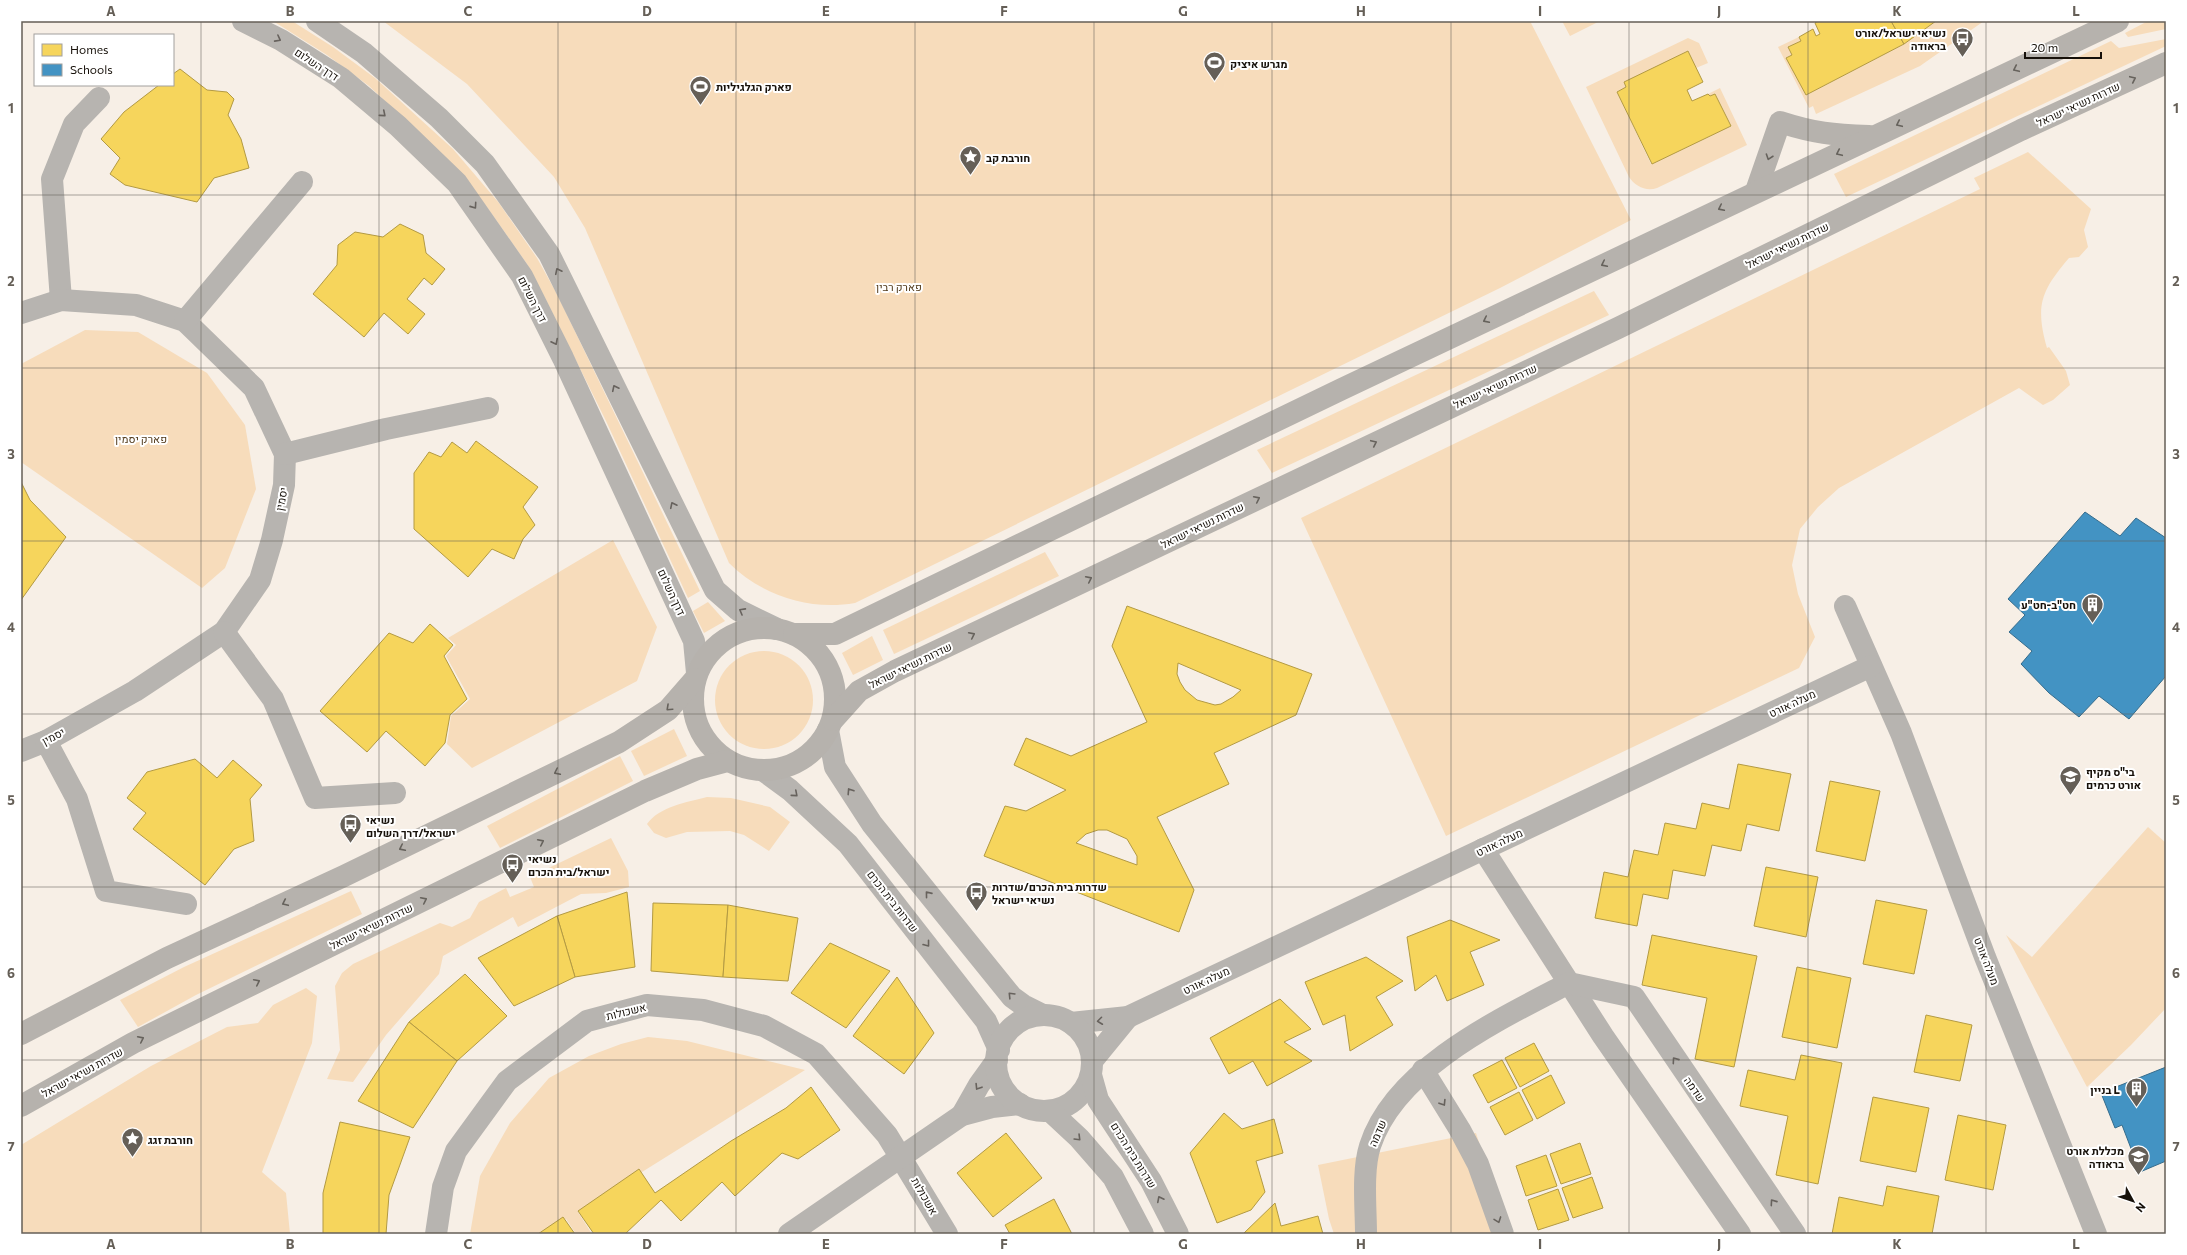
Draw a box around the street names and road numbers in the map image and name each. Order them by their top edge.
street label: דרך השלום [293,45,342,83]
street label: שדרות נשיאי ישראל [2034,79,2122,129]
street label: שדרות נשיאי ישראל [1743,219,1831,271]
street label: דרך השלום [516,274,550,324]
street label: שדרות נשיאי ישראל [1451,361,1539,411]
street label: יסמין [272,486,290,512]
street label: שדרות נשיאי ישראל [1158,499,1246,551]
street label: דרך השלום [656,567,689,618]
street label: שדרות נשיאי ישראל [866,639,954,691]
street label: מעלה אורט [1767,687,1817,719]
street label: יסמין [39,725,67,747]
street label: מעלה אורט [1474,826,1524,858]
street label: שדרות בית הכרם [865,867,921,935]
street label: שדרות נשיאי ישראל [327,900,415,952]
street label: מעלה אורט [1972,935,2002,987]
street label: מעלה אורט [1181,964,1231,996]
street label: אשכולות [605,1000,647,1022]
street label: שדרות נשיאי ישראל [39,1044,125,1100]
street label: שדמה [1682,1074,1708,1104]
street label: שדמה [1366,1118,1388,1148]
street label: שדרות בית הכרם [1109,1120,1159,1190]
street label: אשכולות [909,1175,941,1217]

